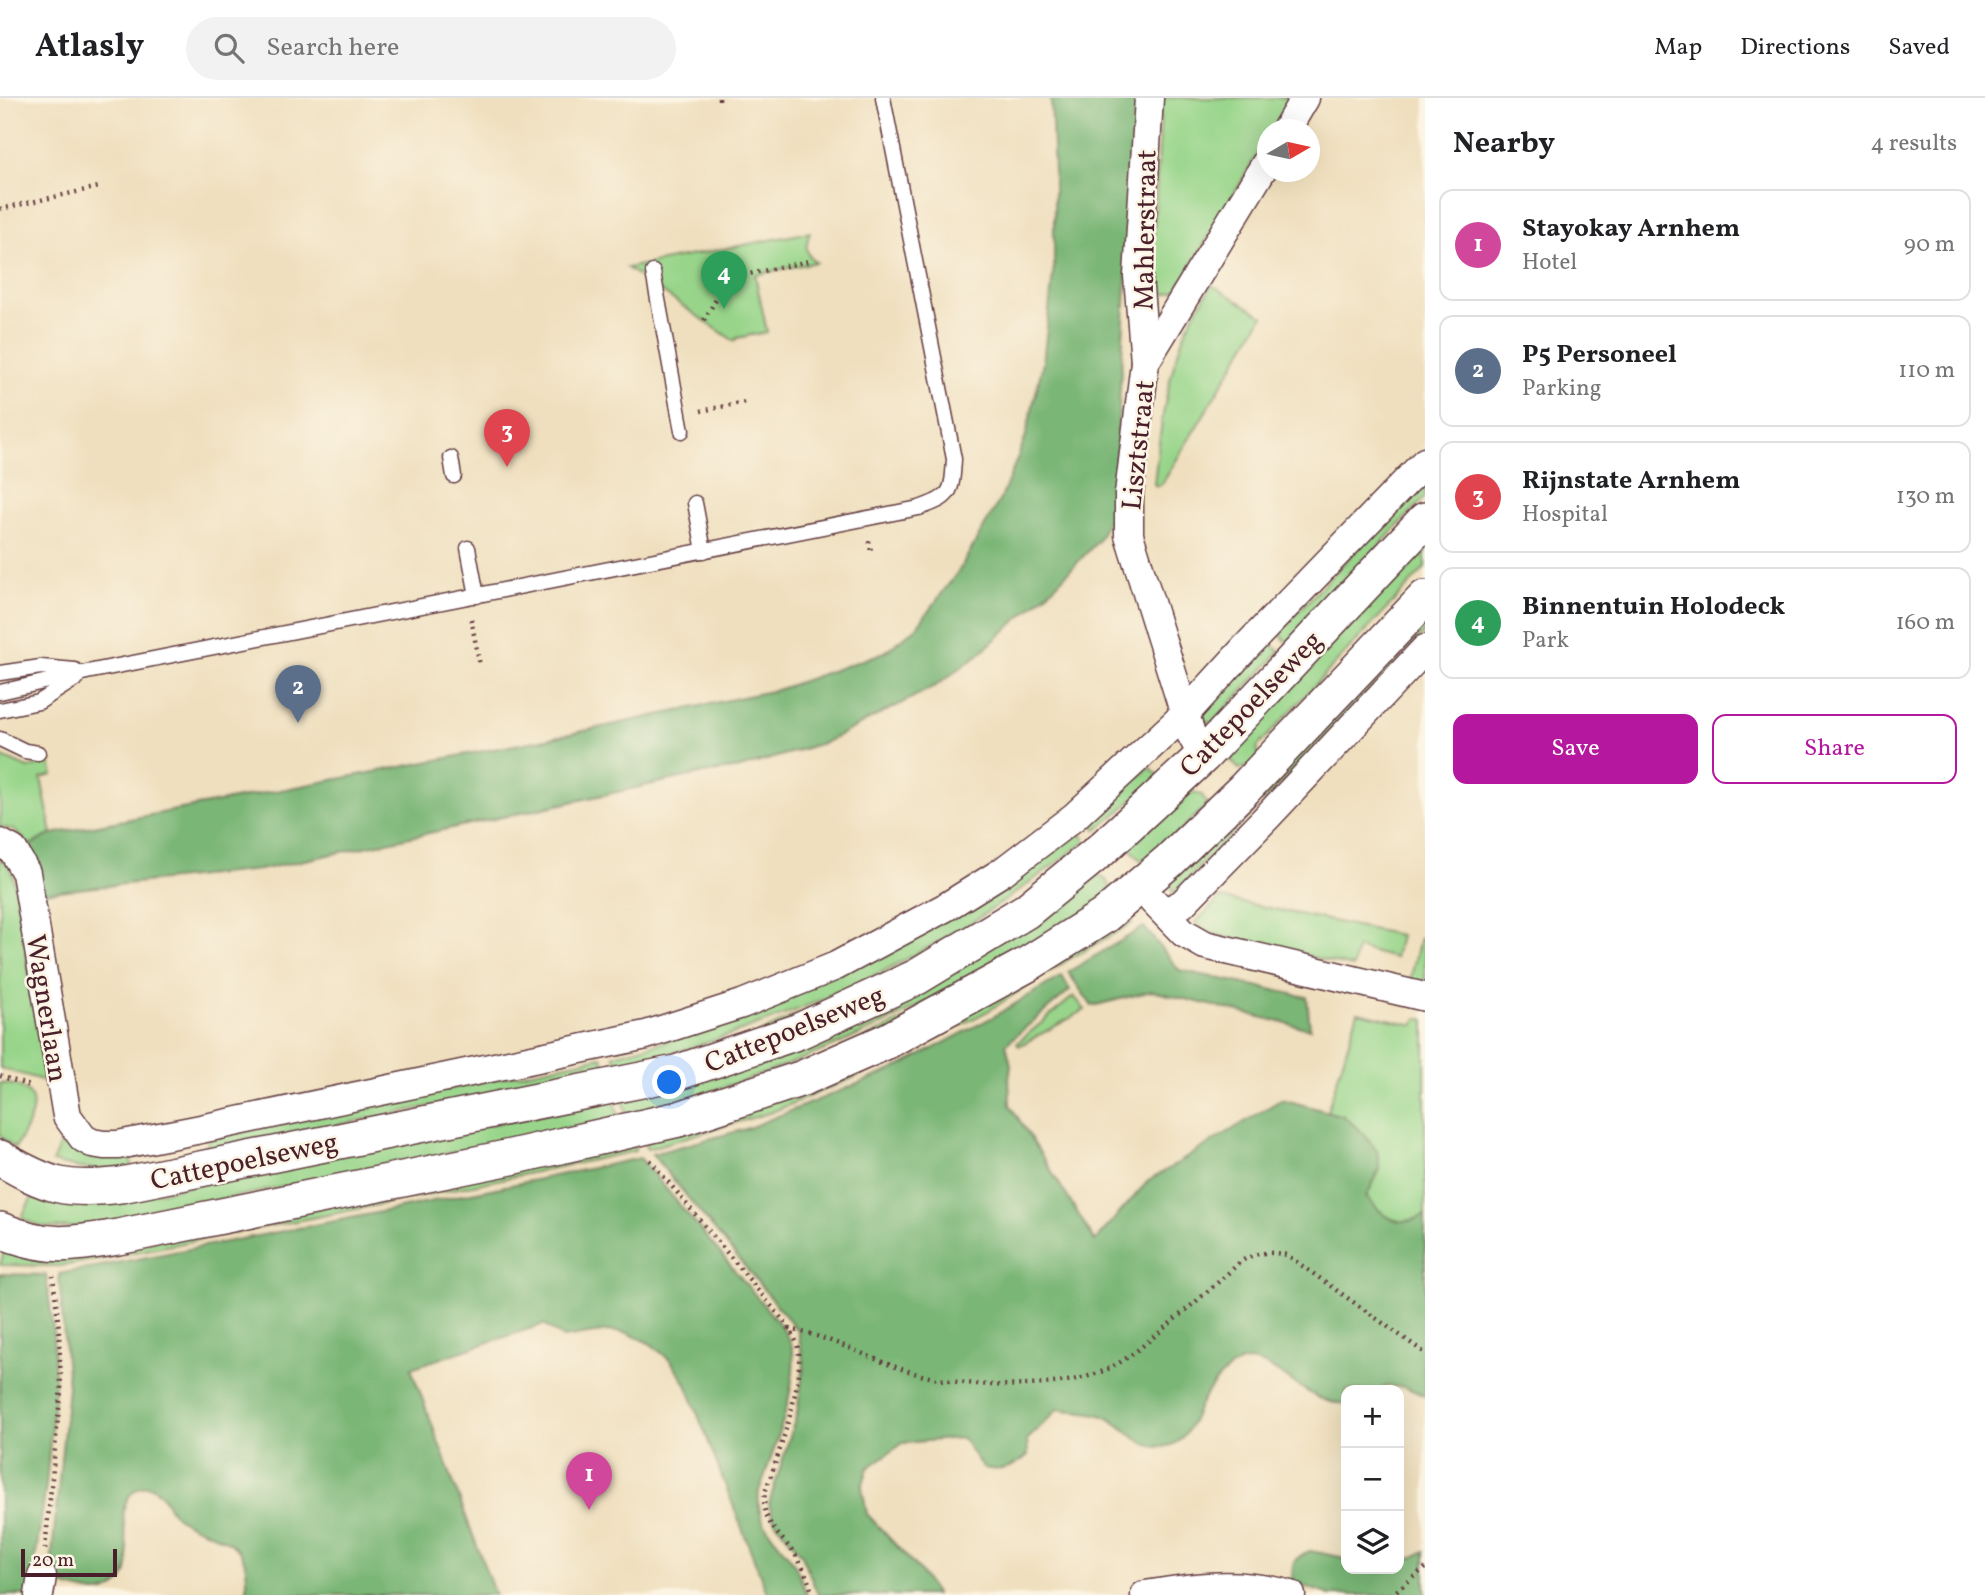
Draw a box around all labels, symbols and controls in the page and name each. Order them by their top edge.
search box [186,17,676,80]
text: Atlasly [35,25,144,71]
icon: search [210,29,248,67]
text: Search here [266,30,399,66]
text: Map [1654,31,1702,65]
text: Directions [1740,31,1850,65]
text: Saved [1888,31,1950,65]
north arrow [1257,119,1320,182]
text: Nearby [1453,123,1555,165]
text: 4 results [1871,128,1957,160]
street label: Mahlerstraat [1126,149,1167,311]
text: Stayokay Arnhem [1522,211,1740,247]
text: 1 [1473,229,1483,261]
text: 90 m [1904,229,1955,261]
text: Hotel [1522,247,1577,279]
pin: 4 [701,251,747,309]
text: P5 Personeel [1522,337,1677,373]
text: 2 [1472,355,1484,387]
text: 110 m [1898,355,1955,387]
text: Parking [1522,373,1601,405]
street label: Lisztstraat [1113,378,1166,512]
pin: 3 [484,409,530,467]
text: Rijnstate Arnhem [1522,463,1740,499]
text: 3 [1472,481,1484,513]
text: 130 m [1896,481,1955,513]
text: Hospital [1522,499,1608,531]
text: Binnentuin Holodeck [1522,589,1785,625]
text: 4 [1471,607,1485,639]
text: 160 m [1896,607,1955,639]
street label: Cattepoelseweg [1172,623,1332,787]
text: Park [1522,625,1569,657]
pin: 2 [275,665,321,723]
button: Save [1453,714,1698,784]
button: Share [1712,714,1957,784]
street label: Wagnerlaan [15,932,76,1085]
street label: Cattepoelseweg [699,977,891,1084]
your location [652,1065,686,1099]
street label: Cattepoelseweg [147,1124,342,1201]
map controls [1341,1385,1404,1574]
button: + [1341,1385,1404,1448]
button: − [1341,1448,1404,1511]
pin: 1 [566,1452,612,1510]
button: layers [1341,1511,1404,1574]
scale bar [21,1546,117,1578]
text: 20 m [32,1548,74,1574]

